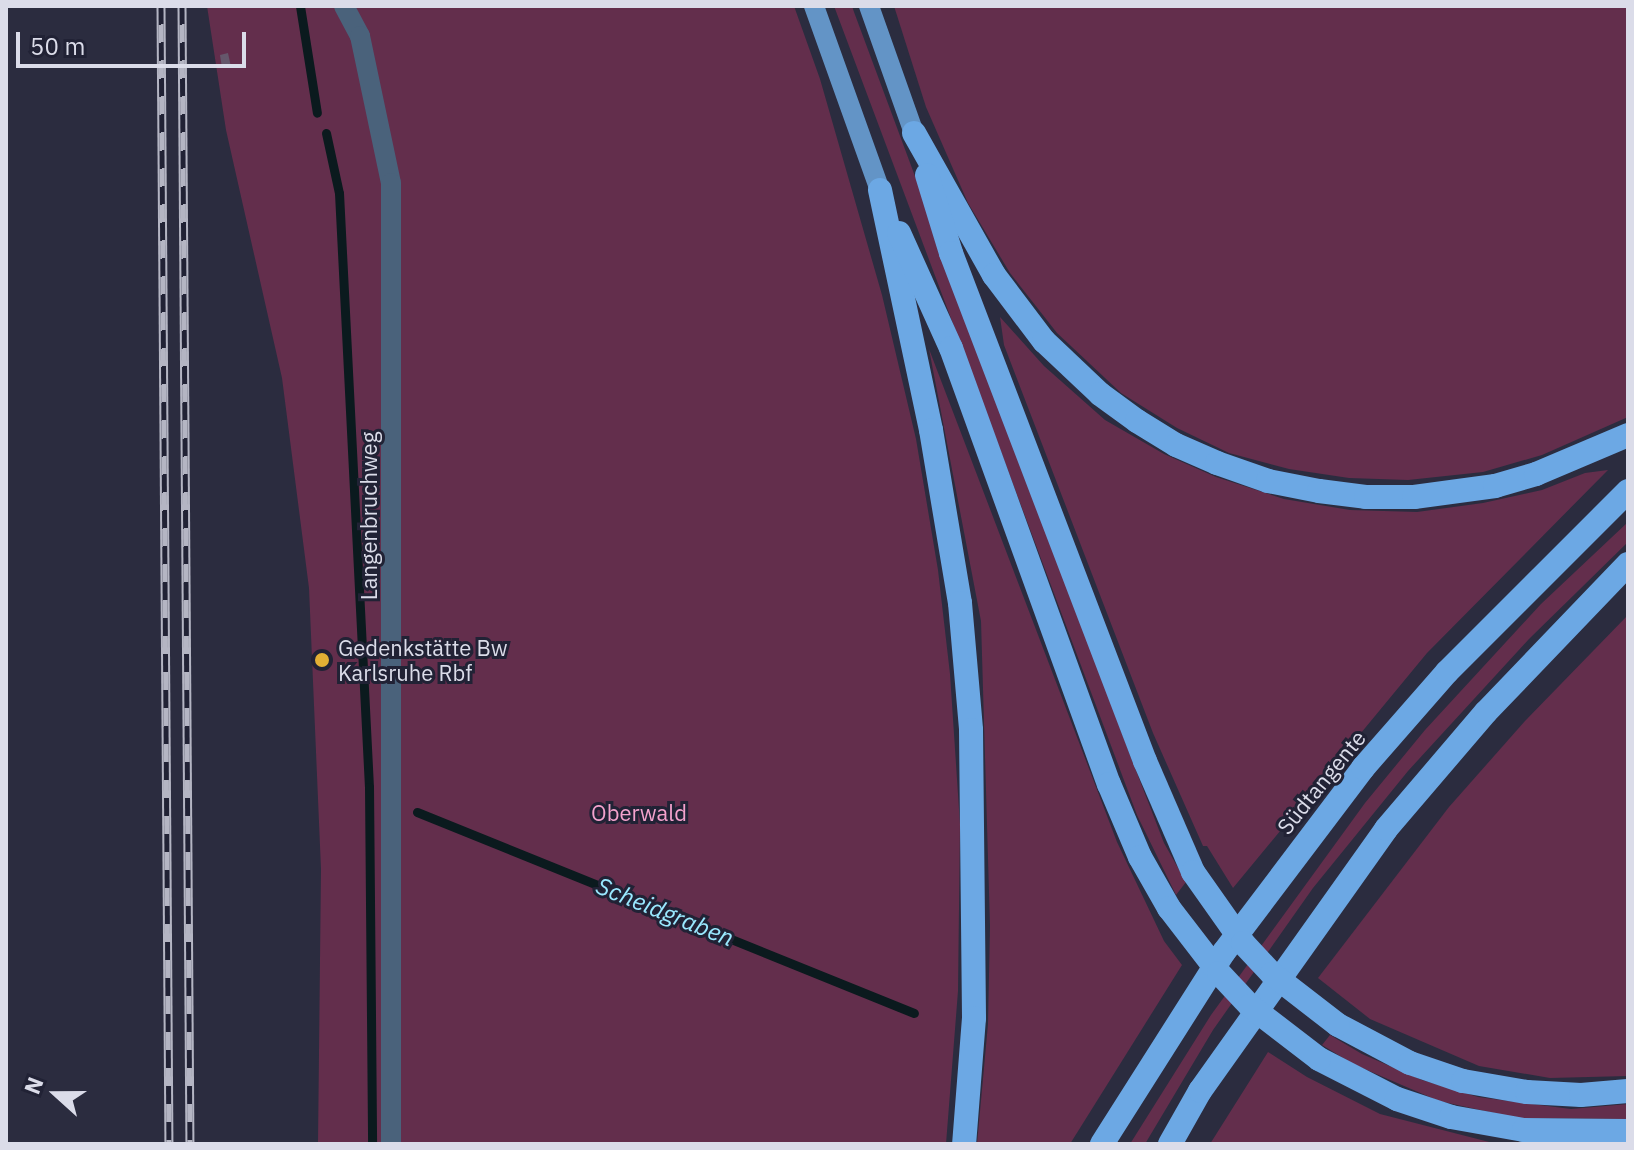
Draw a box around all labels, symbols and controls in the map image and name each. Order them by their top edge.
scale bar [20,16,250,66]
text: 50 m [30,30,85,62]
street label: Langenbruchweg [356,432,382,600]
place label: Gedenkstätte Bw Karlsruhe Rbf [338,634,508,686]
marker: Gedenkstätte Bw Karlsruhe Rbf [313,651,331,669]
street label: Südtangente [1271,725,1371,839]
park label: Oberwald [591,800,687,826]
water label: Scheidgraben [592,871,738,953]
north arrow [16,1054,96,1134]
text: N [17,1073,50,1098]

